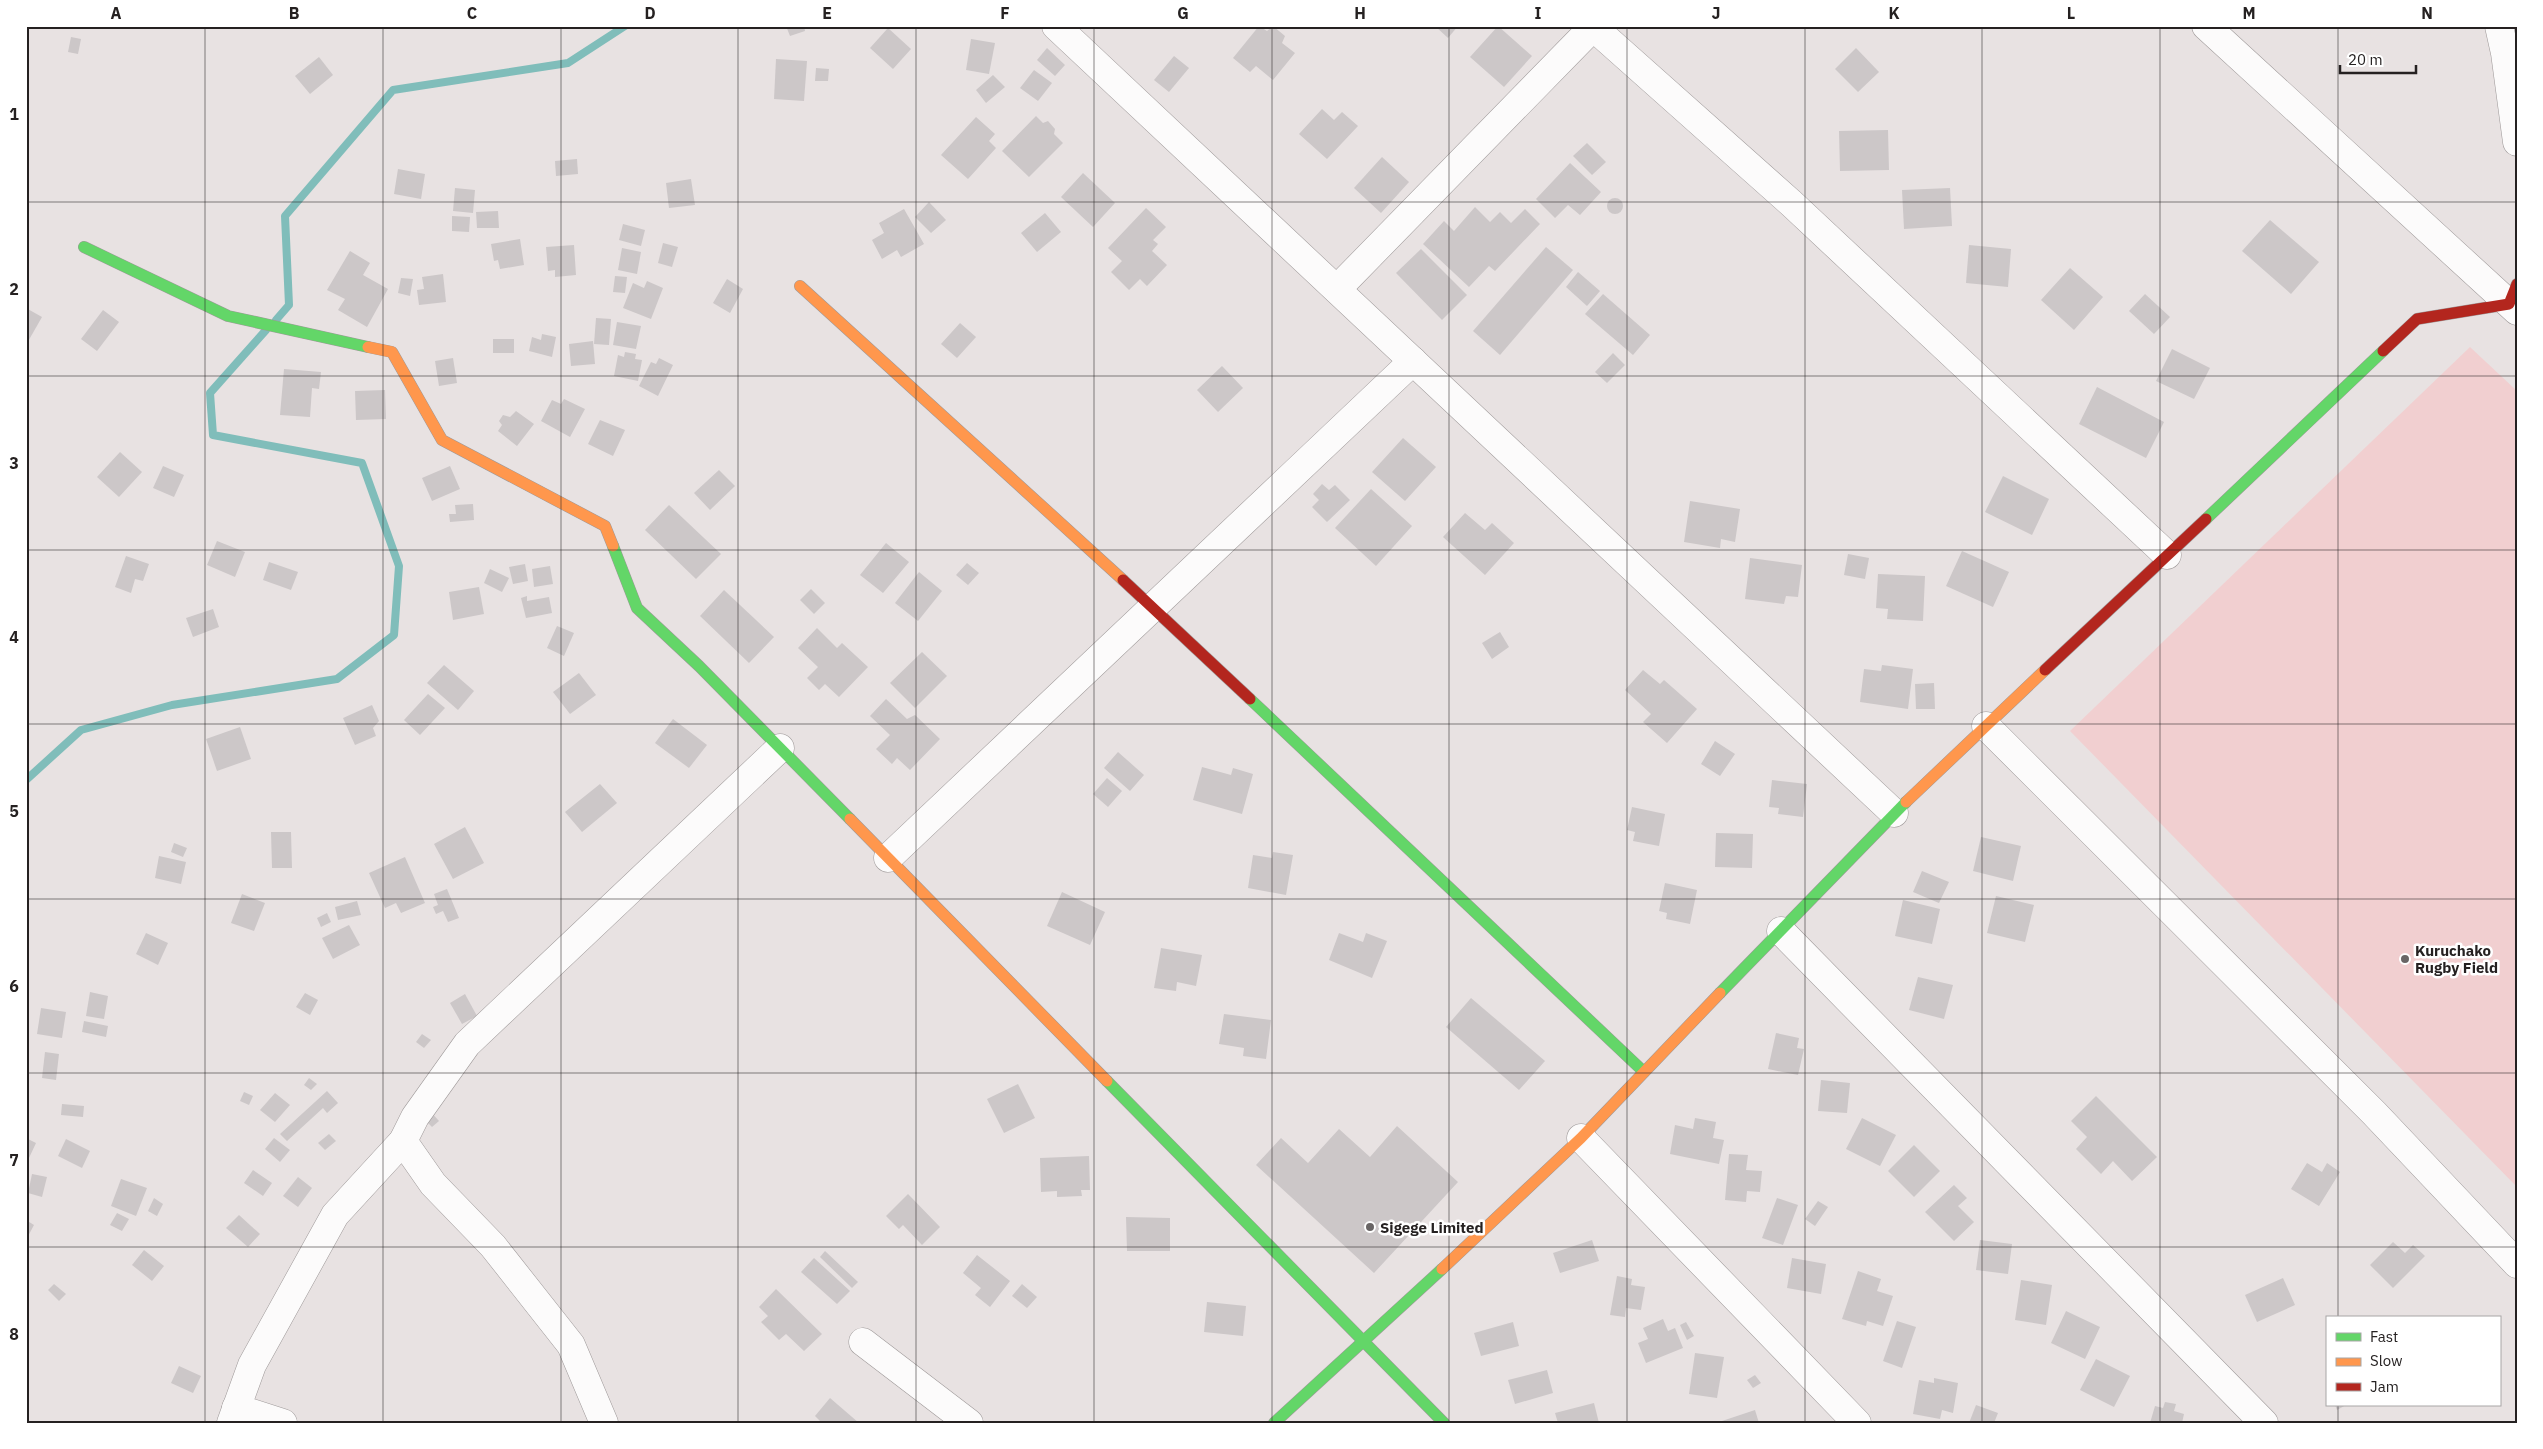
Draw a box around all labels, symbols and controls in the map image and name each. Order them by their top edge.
text: A [111,3,122,23]
text: B [289,3,300,23]
text: C [467,3,477,23]
text: D [644,3,656,23]
text: E [822,3,832,23]
text: F [1000,3,1010,23]
text: G [1177,3,1189,23]
text: H [1354,3,1366,23]
text: I [1535,3,1542,23]
text: J [1712,3,1720,23]
text: K [1888,3,1900,23]
text: L [2067,3,2075,23]
text: M [2242,3,2256,23]
text: N [2421,3,2433,23]
scale bar [2340,42,2417,74]
text: 20 m [2348,50,2383,69]
text: 1 [9,104,19,124]
text: 2 [9,279,19,299]
text: 3 [9,453,19,473]
text: 4 [9,627,19,647]
text: 5 [9,801,19,821]
place label: Kuruchako Rugby Field [2415,941,2498,977]
marker: Kuruchako Rugby Field [2399,953,2411,965]
text: 6 [9,976,19,996]
text: 7 [9,1150,19,1170]
place label: Sigege Limited [1380,1218,1484,1237]
marker: Sigege Limited [1364,1221,1376,1233]
legend [2326,1316,2500,1406]
text: 8 [9,1324,19,1344]
text: Fast [2370,1327,2398,1346]
text: Slow [2370,1351,2403,1370]
text: Jam [2370,1377,2399,1396]

